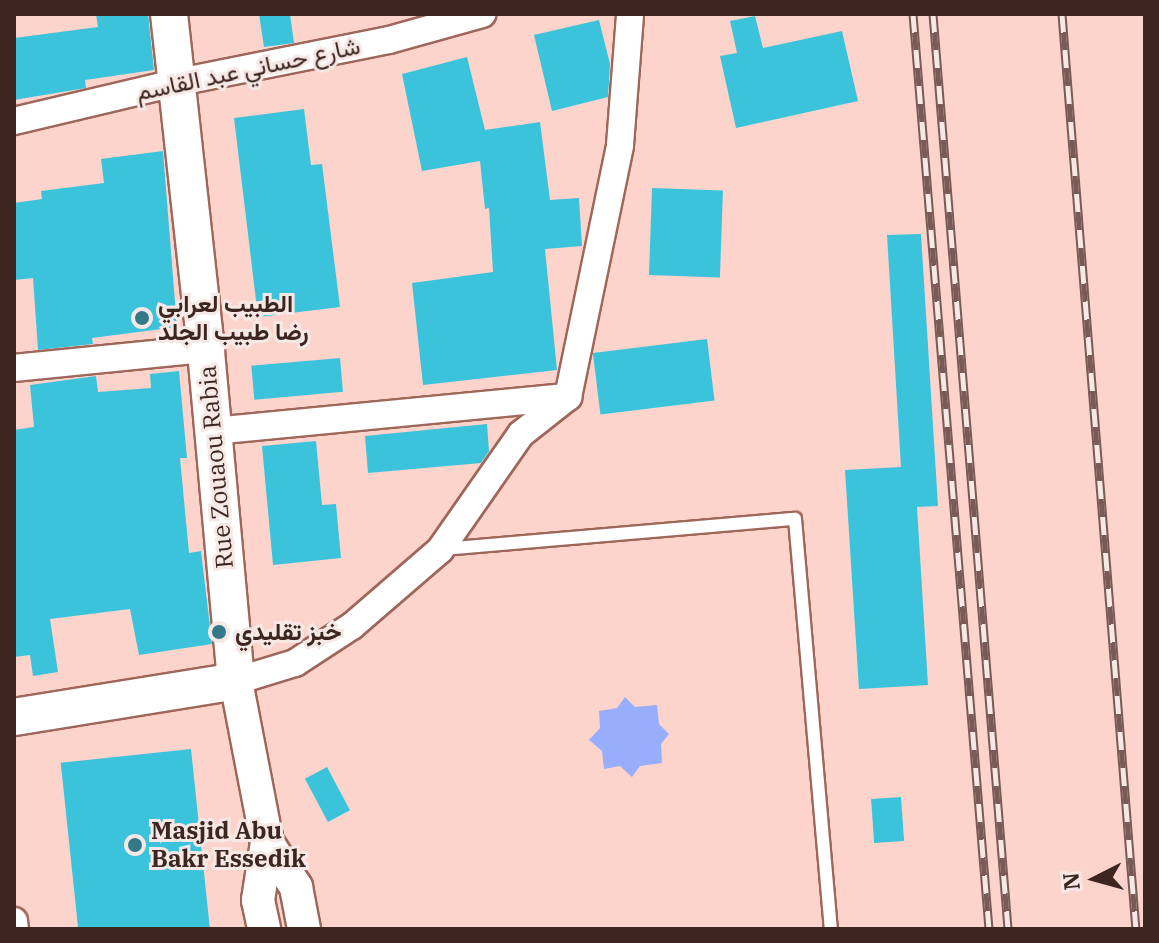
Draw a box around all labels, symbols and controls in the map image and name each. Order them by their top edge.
street label: شارع حساني عبد القاسم [133,31,363,107]
place label: الطبيب لعرابي رضا طبيب الجلد [158,290,309,346]
marker: الطبيب لعرابي رضا طبيب الجلد [133,309,151,327]
street label: Rue Zouaou Rabia [193,364,239,570]
place label: خبز تقليدي [235,618,342,646]
marker: خبز تقليدي [210,623,228,641]
place label: Masjid Abu Bakr Essedik [151,817,306,873]
marker: Masjid Abu Bakr Essedik [126,836,144,854]
north arrow [1055,839,1135,919]
text: N [1055,871,1086,892]

